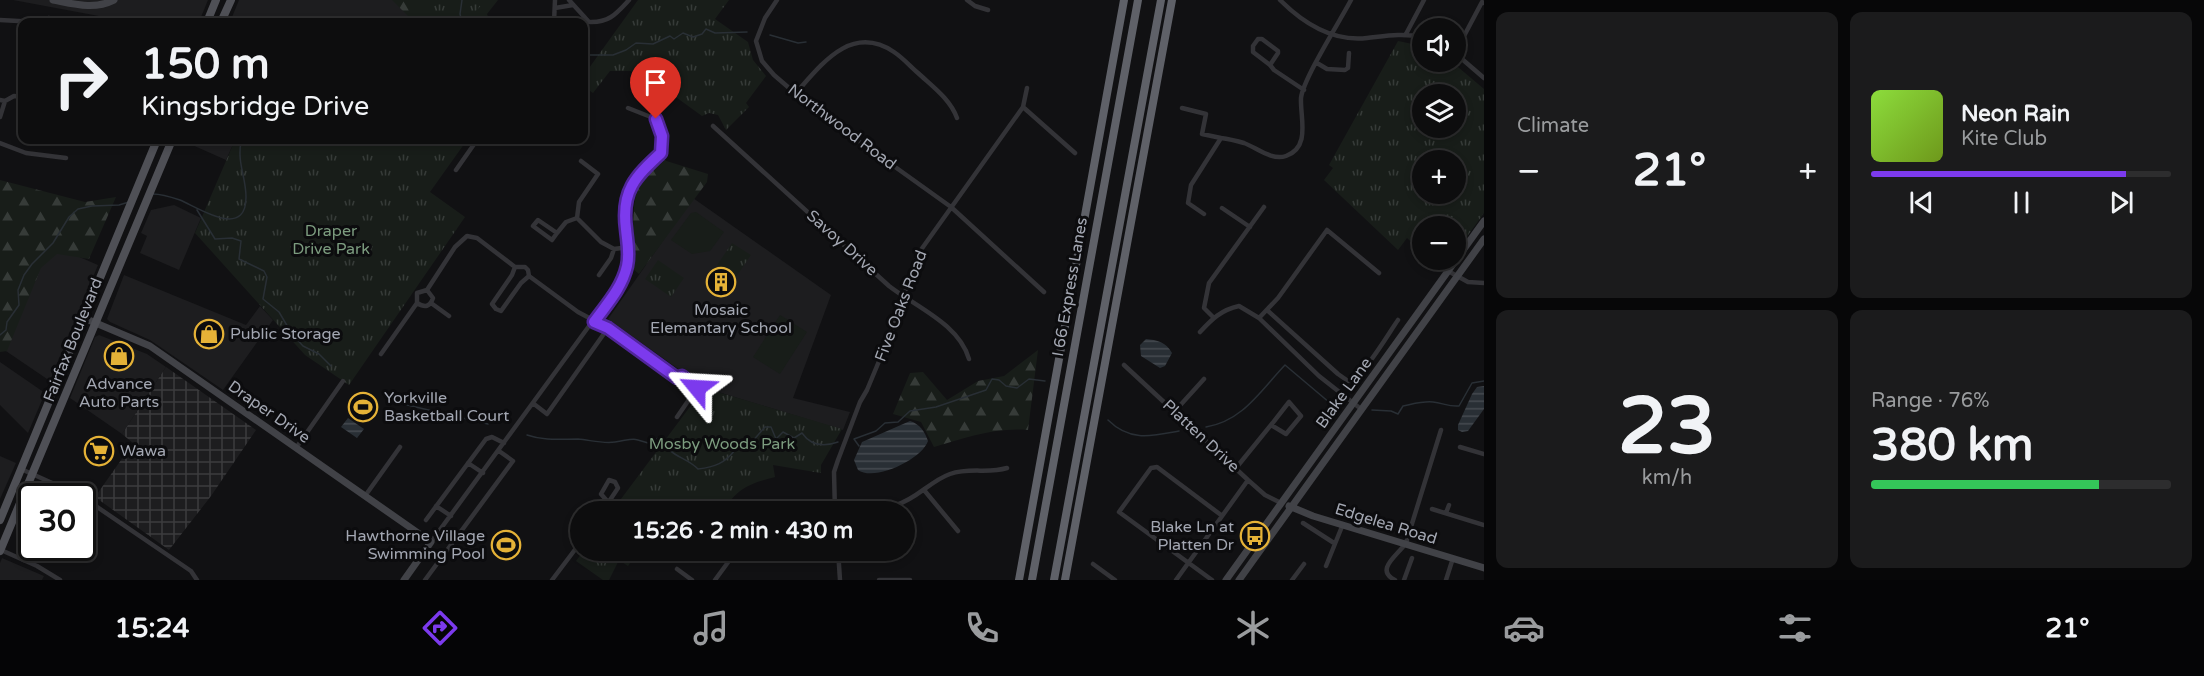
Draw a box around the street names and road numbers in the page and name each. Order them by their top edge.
street label: Northwood Road [784,80,900,174]
street label: Savoy Drive [802,206,882,280]
street label: I 66 Express Lanes [1048,216,1092,358]
street label: Five Oaks Road [871,248,931,364]
street label: Fairfax Boulevard [39,275,107,405]
street label: Blake Lane [1312,354,1376,432]
street label: Draper Drive [224,376,314,448]
street label: Platten Drive [1158,395,1244,477]
street label: Edgelea Road [1333,499,1439,549]

